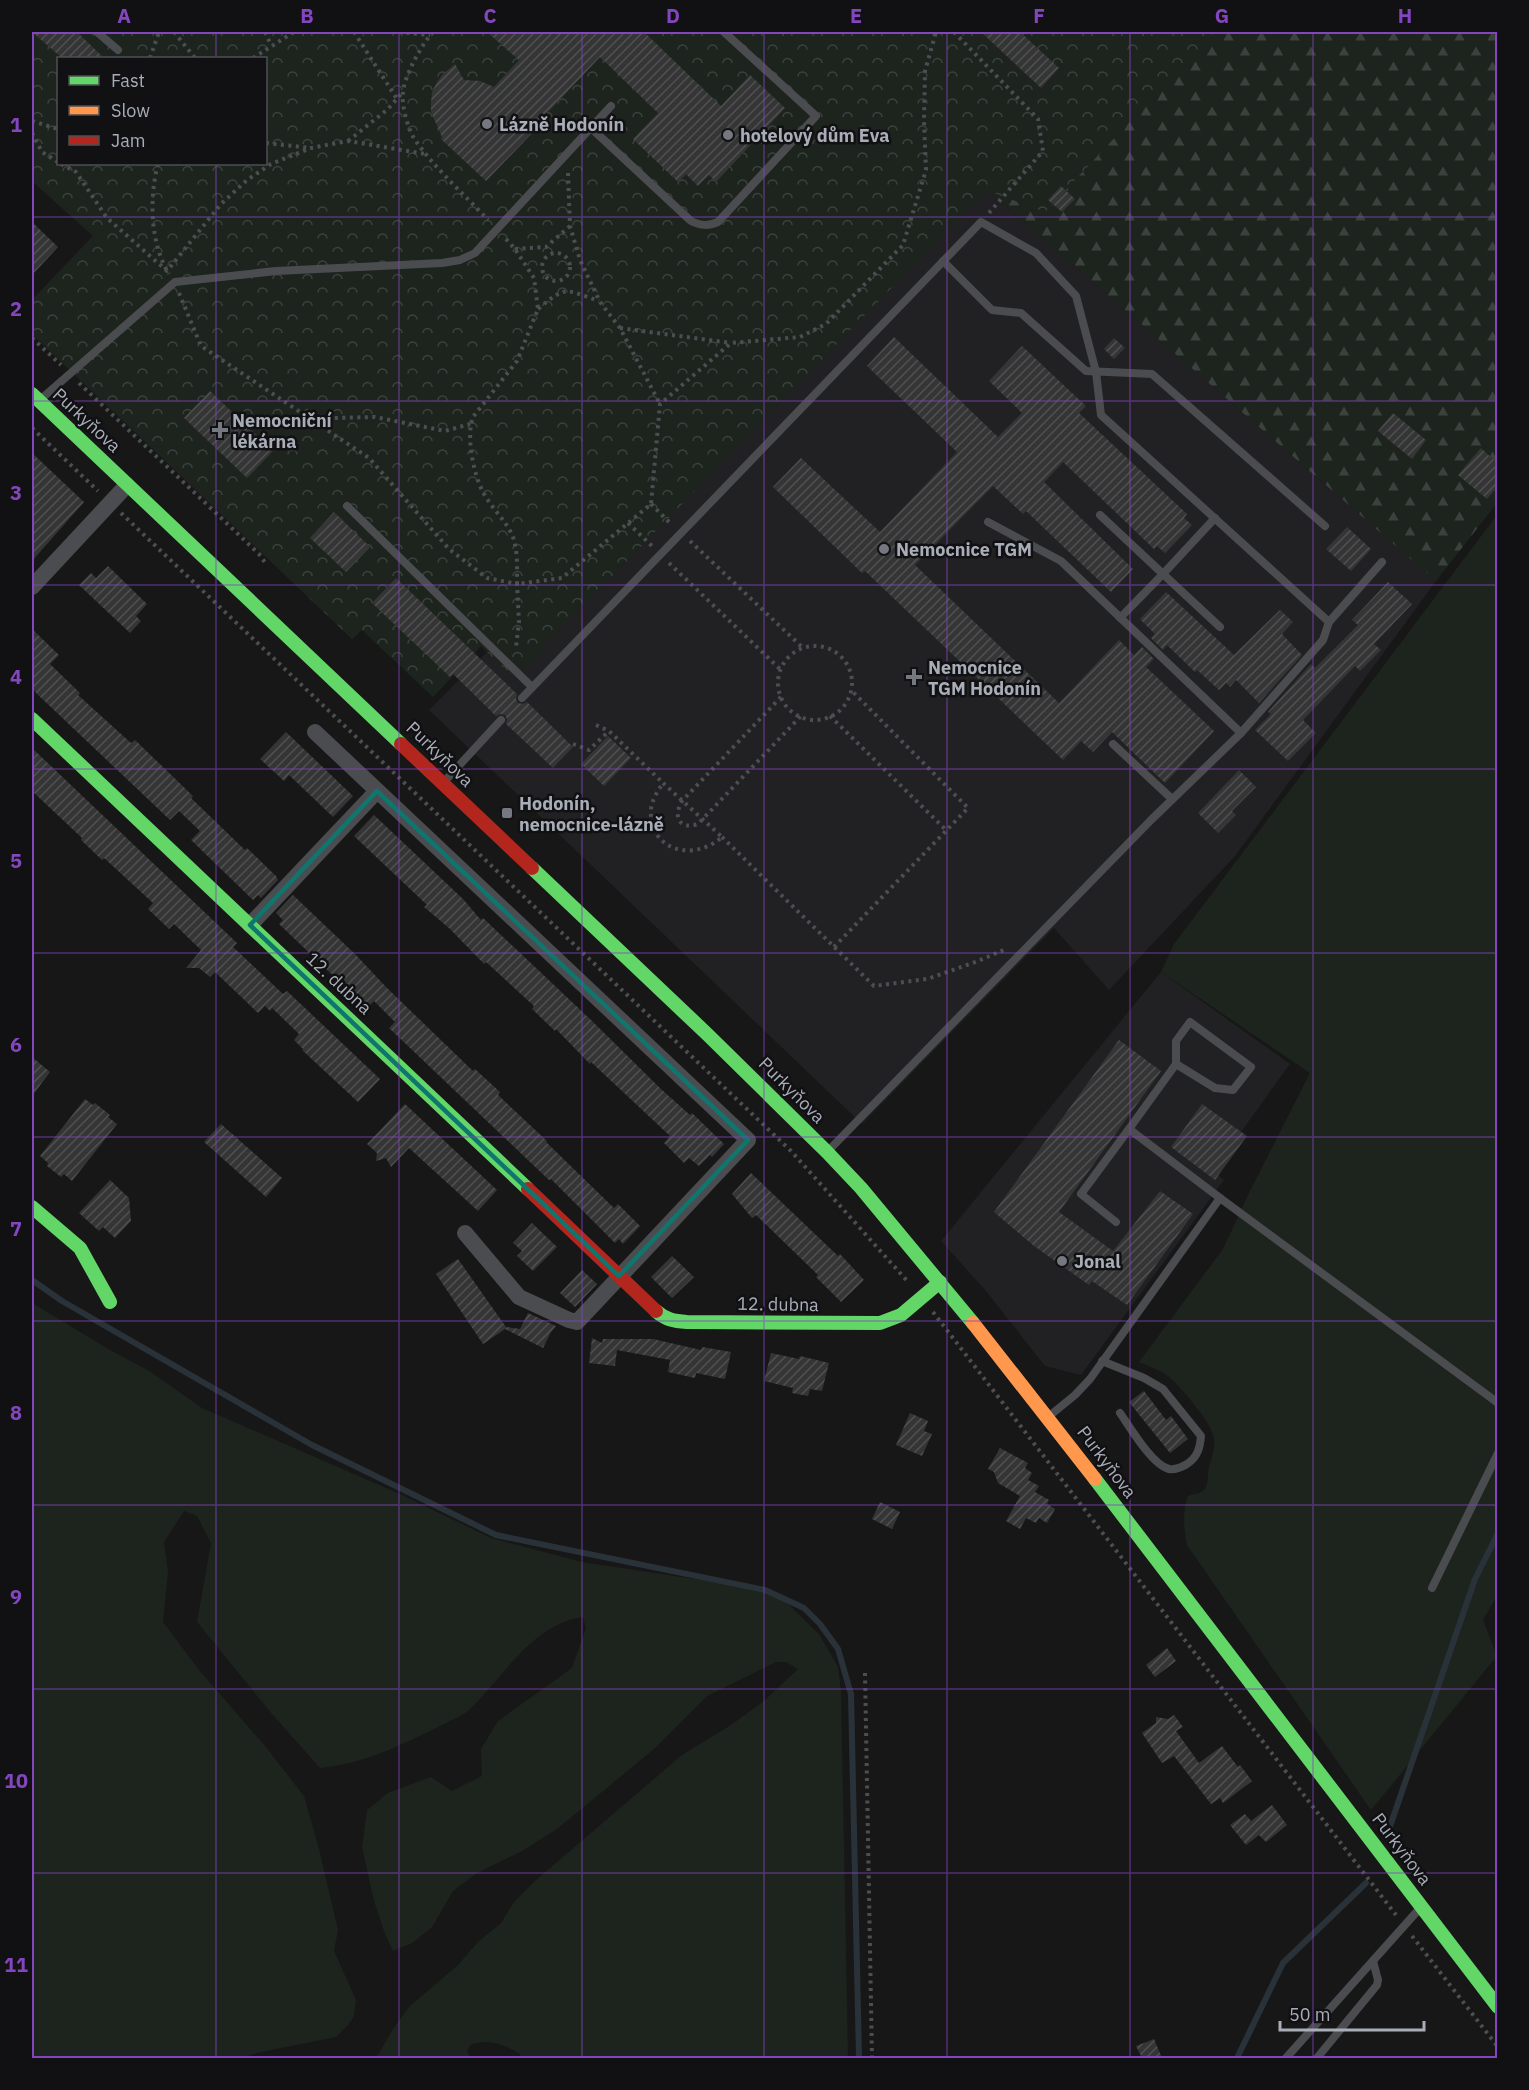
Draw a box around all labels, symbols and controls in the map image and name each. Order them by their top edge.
text: A [117,2,131,29]
text: B [300,2,314,29]
text: C [483,2,497,29]
text: D [666,2,680,29]
text: E [850,2,862,29]
text: F [1033,2,1045,29]
text: G [1215,2,1229,29]
text: H [1398,2,1412,29]
legend [57,57,267,165]
text: Fast [111,69,145,92]
text: Slow [111,99,150,122]
text: 1 [10,111,22,138]
place label: Lázně Hodonín [499,113,624,136]
marker: Lázně Hodonín [480,117,494,131]
place label: hotelový dům Eva [740,124,889,147]
marker: hotelový dům Eva [721,128,735,142]
text: Jam [111,129,146,152]
text: 2 [10,295,22,322]
street label: Purkyňova [48,383,126,458]
place label: Nemocniční lékárna [232,409,333,453]
marker: Nemocniční lékárna [213,423,227,437]
text: 3 [10,479,22,506]
place label: Nemocnice TGM [896,538,1032,561]
marker: Nemocnice TGM [877,542,891,556]
place label: Nemocnice TGM Hodonín [928,656,1041,700]
text: 4 [10,663,22,690]
marker: Nemocnice TGM Hodonín [905,668,923,686]
street label: Purkyňova [402,716,479,792]
place label: Hodonín, nemocnice-lázně [519,792,664,836]
marker: Hodonín, nemocnice-lázně [500,806,514,820]
text: 5 [10,847,22,874]
street label: 12. dubna [301,947,377,1020]
text: 6 [10,1031,22,1058]
street label: Purkyňova [754,1052,830,1128]
text: 7 [10,1215,22,1242]
place label: Jonal [1074,1250,1121,1273]
marker: Jonal [1055,1254,1069,1268]
street label: 12. dubna [737,1292,819,1316]
text: 8 [10,1399,22,1426]
street label: Purkyňova [1072,1421,1142,1503]
text: 9 [10,1583,22,1610]
text: 10 [4,1767,28,1794]
street label: Purkyňova [1367,1808,1437,1890]
text: 11 [4,1951,28,1978]
scale bar [1280,1994,1424,2032]
text: 50 m [1289,2003,1331,2026]

